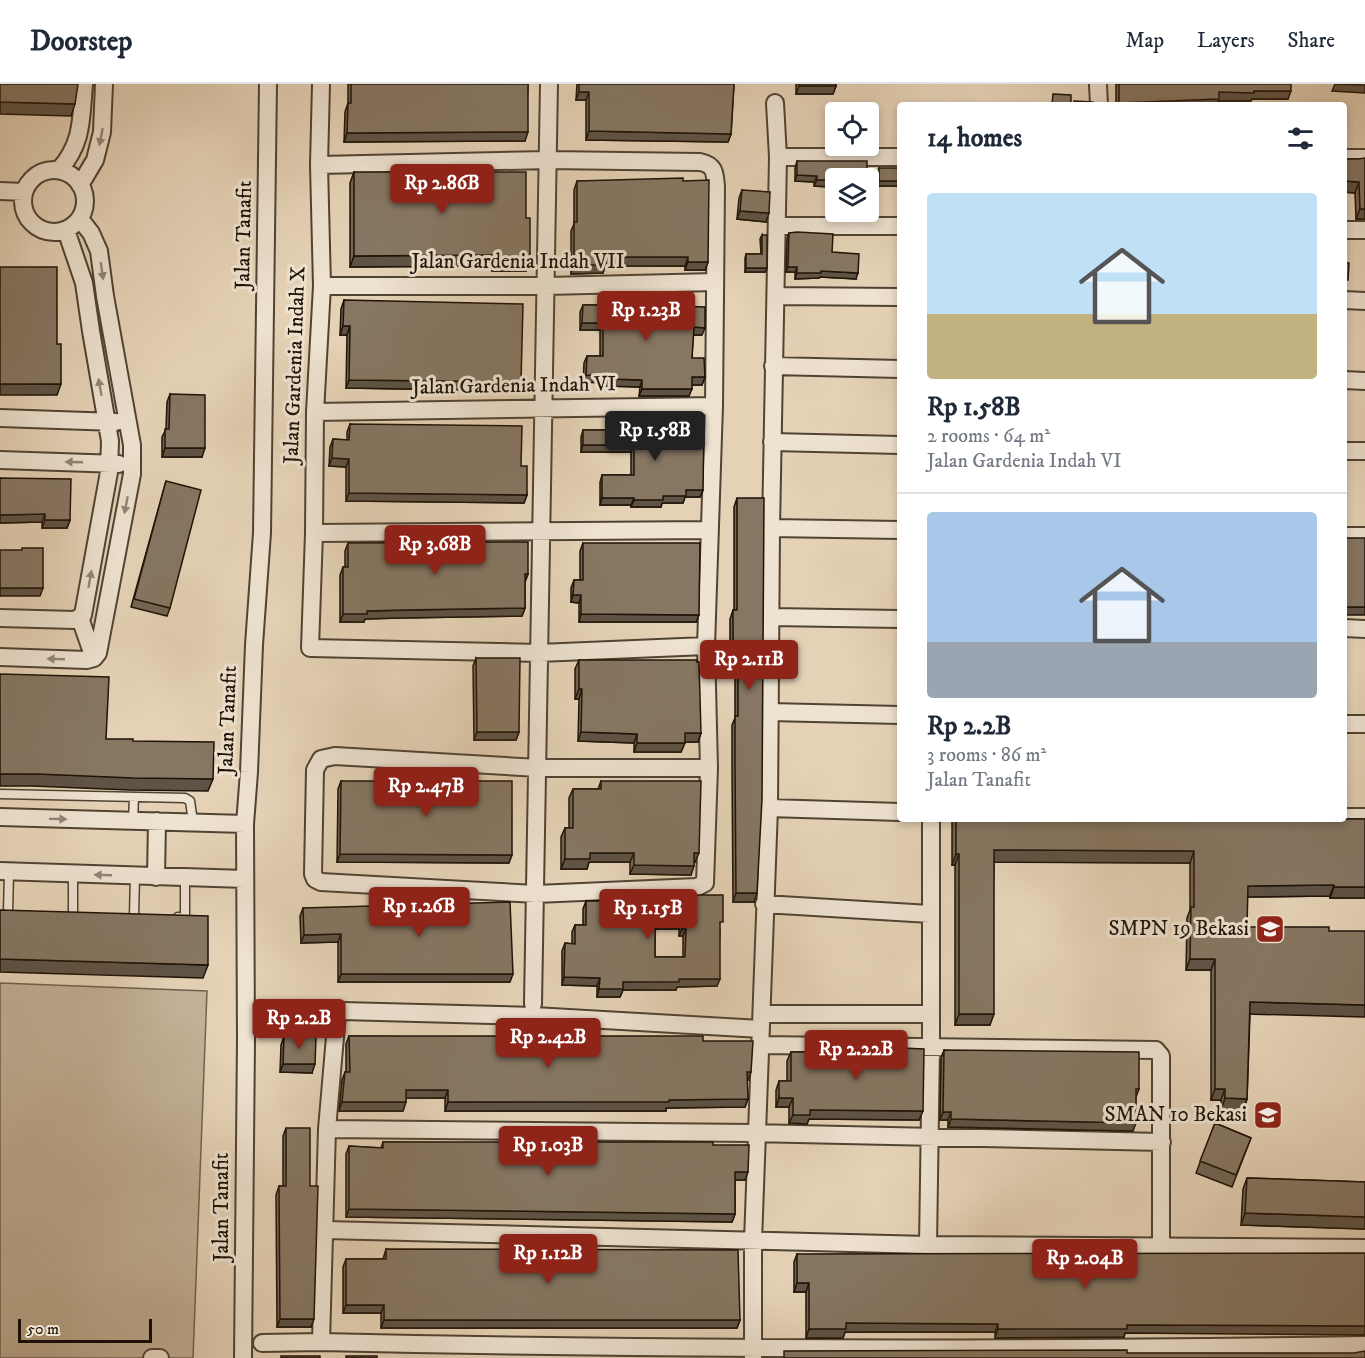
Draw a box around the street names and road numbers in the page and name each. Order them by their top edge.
street label: Jalan Tanafit [230,180,258,292]
street label: Jalan Gardenia Indah VII [410,249,624,275]
street label: Jalan Gardenia Indah X [278,266,311,466]
street label: Jalan Gardenia Indah VI [410,371,616,401]
street label: Jalan Tanafit [213,665,243,777]
street label: Jalan Tanafit [209,1152,235,1263]

